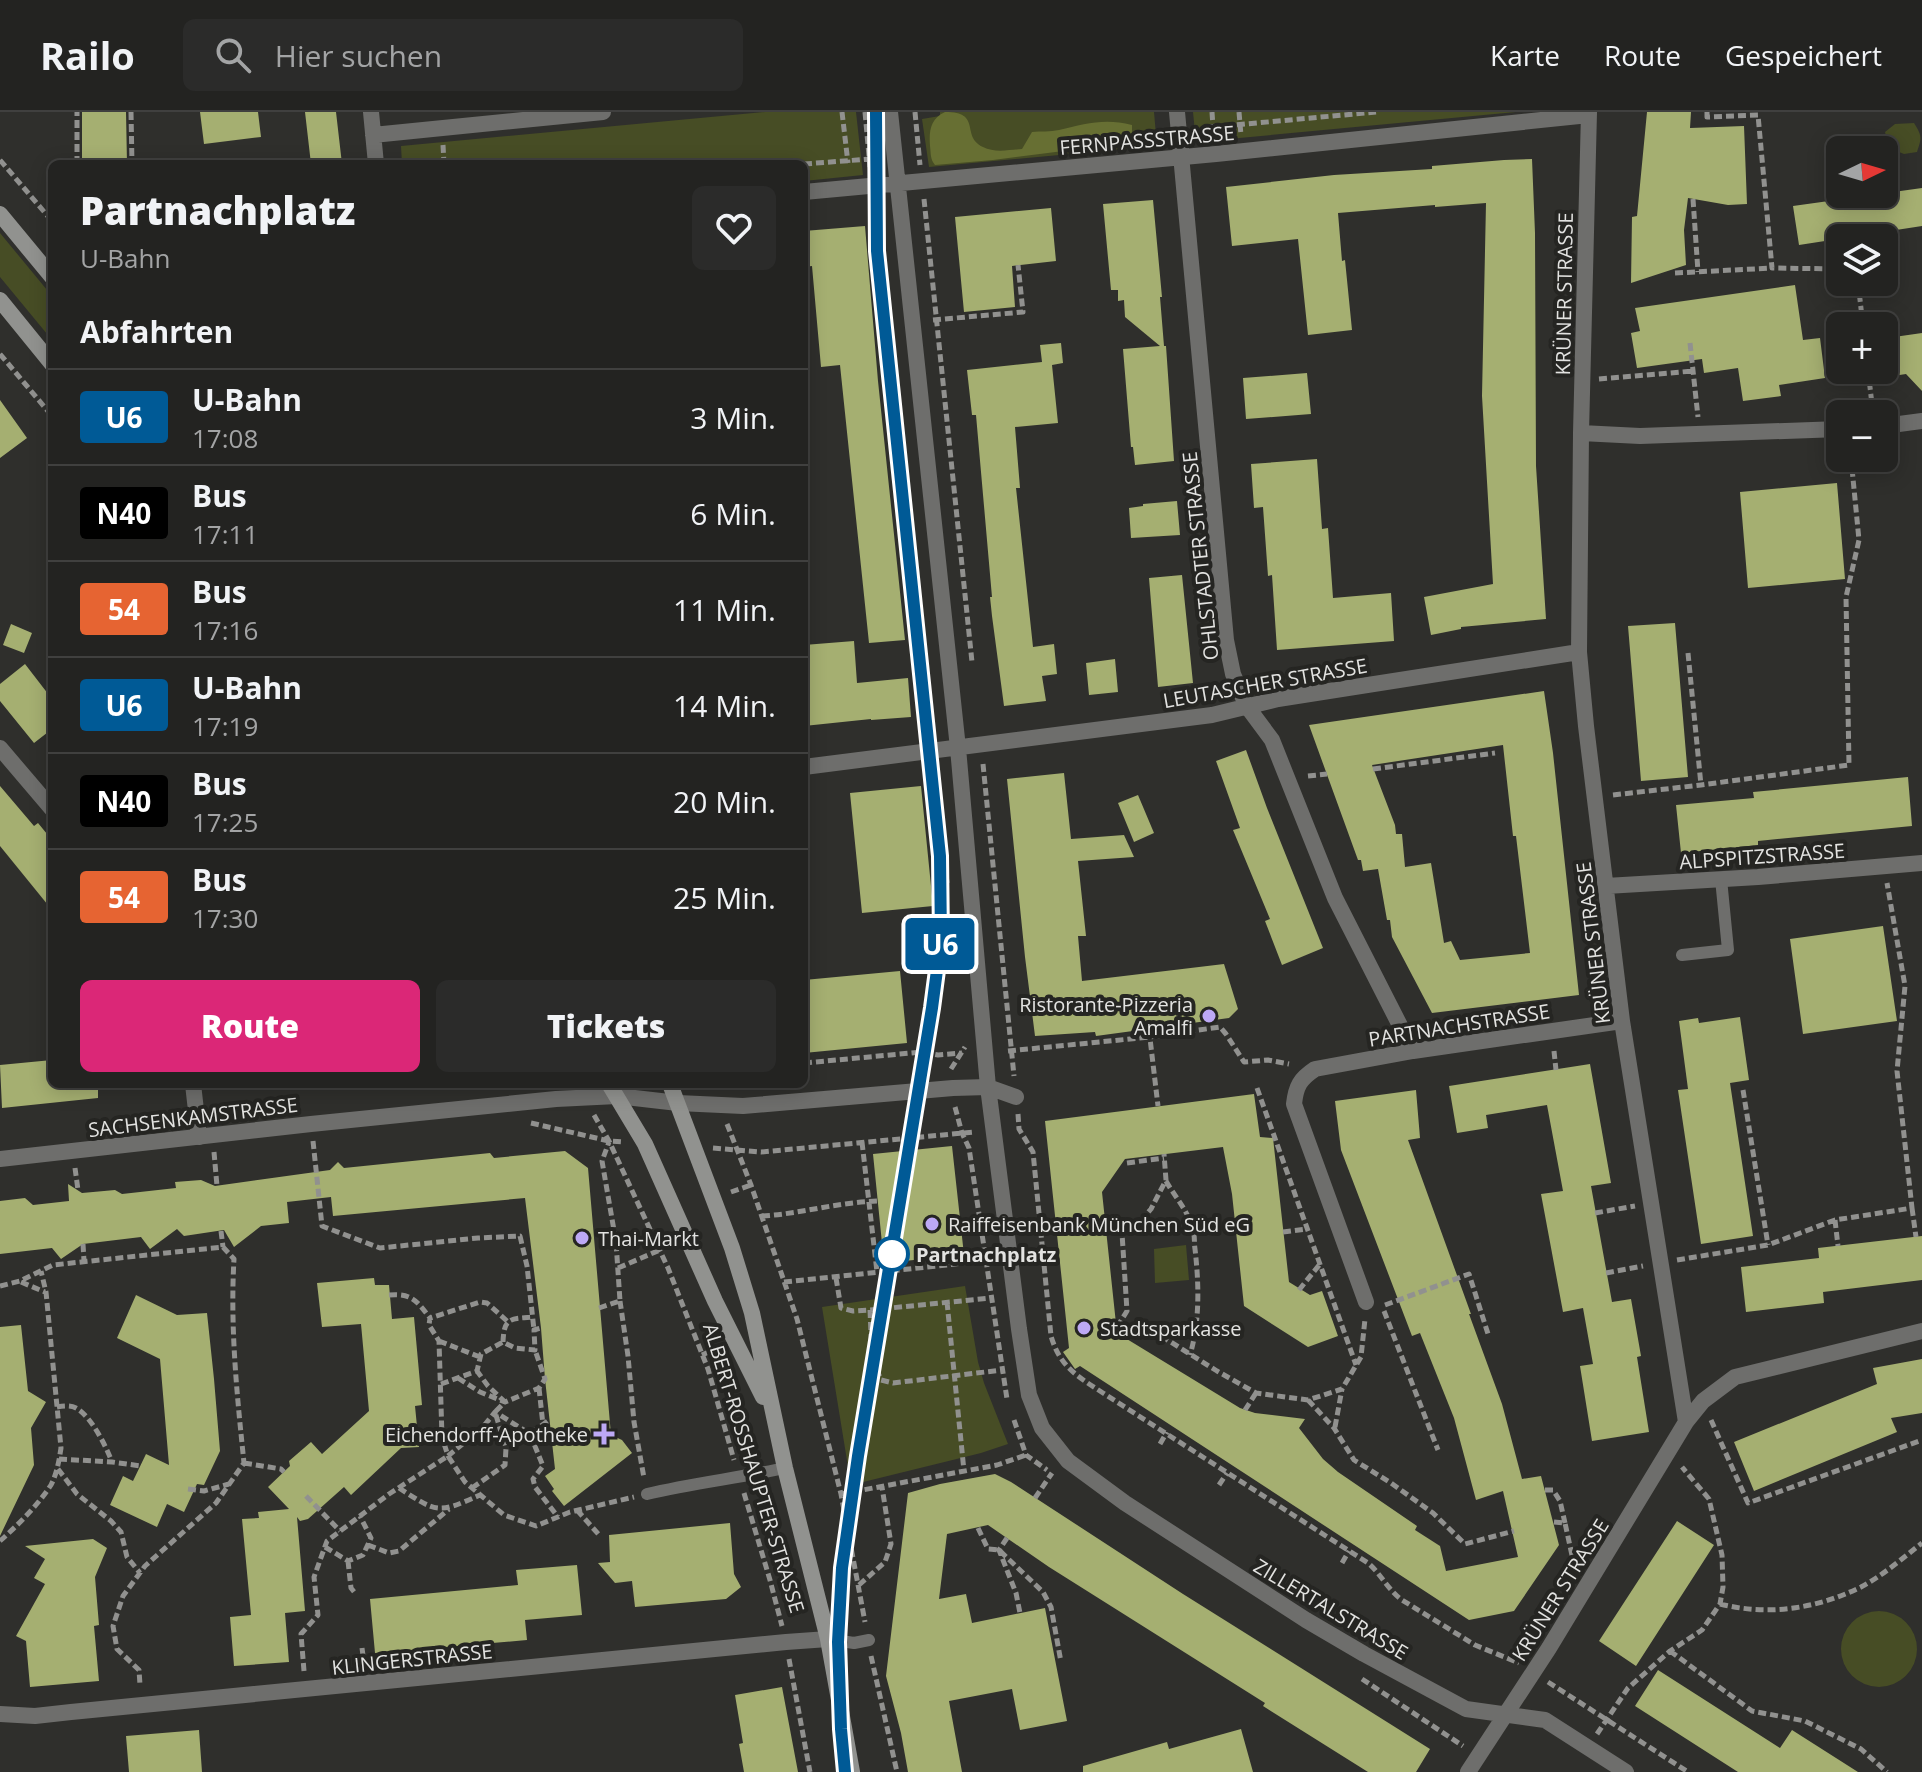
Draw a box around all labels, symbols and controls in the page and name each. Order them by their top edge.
search box [183,19,743,91]
text: Railo [40,29,135,81]
icon: search [211,33,255,77]
text: Hier suchen [275,35,442,76]
text: Karte [1490,36,1560,74]
text: Route [1604,36,1681,74]
text: Gespeichert [1725,36,1882,74]
street label: FERNPASSSTRASSE [1058,119,1236,161]
north arrow [1826,136,1898,208]
map controls [1826,136,1898,472]
text: Partnachplatz [80,184,355,236]
button: heart [692,186,776,270]
street label: KRÜNER STRASSE [1549,212,1579,376]
button: layers [1826,224,1898,296]
text: U-Bahn [80,240,170,276]
text: Abfahrten [80,311,233,352]
button: + [1826,312,1898,384]
text: U-Bahn [192,379,302,420]
text: 3 Min. [690,397,776,438]
text: U6 [105,398,143,436]
button: − [1826,400,1898,472]
text: 17:08 [192,420,258,456]
street label: OHLSTADTER STRASSE [1176,450,1224,662]
text: Bus [192,475,247,516]
text: 6 Min. [690,493,776,534]
text: N40 [97,494,151,532]
text: 17:11 [192,516,258,552]
text: Bus [192,571,247,612]
text: 11 Min. [673,589,776,630]
text: 54 [108,590,140,628]
text: 17:16 [192,612,258,648]
street label: LEUTASCHER STRASSE [1161,652,1369,714]
text: U-Bahn [192,667,302,708]
text: 14 Min. [673,685,776,726]
text: U6 [105,686,143,724]
text: 17:19 [192,708,258,744]
text: Bus [192,763,247,804]
text: 20 Min. [673,781,776,822]
text: N40 [97,782,151,820]
text: 17:25 [192,804,258,840]
street label: ALPSPITZSTRASSE [1678,837,1846,875]
text: Bus [192,859,247,900]
street label: KRÜNER STRASSE [1570,861,1616,1025]
text: 25 Min. [673,877,776,918]
text: 54 [108,878,140,916]
text: 17:30 [192,900,258,936]
line badge: U6 [904,918,976,970]
text: U6 [921,925,959,963]
button: Route [80,980,420,1072]
button: Tickets [436,980,776,1072]
place label: Ristorante-Pizzeria Amalfi [1019,991,1193,1041]
street label: PARTNACHSTRASSE [1366,997,1552,1053]
marker: Ristorante-Pizzeria Amalfi [1200,1007,1218,1025]
street label: SACHSENKAMSTRASSE [87,1091,299,1143]
place label: Raiffeisenbank München Süd eG [948,1211,1250,1238]
marker: Raiffeisenbank München Süd eG [923,1215,941,1233]
place label: Thai-Markt [598,1225,699,1252]
marker: Thai-Markt [573,1229,591,1247]
marker: Partnachplatz [875,1237,909,1271]
place label: Partnachplatz [916,1241,1057,1268]
place label: Stadtsparkasse [1100,1315,1242,1342]
marker: Stadtsparkasse [1075,1319,1093,1337]
street label: ALBERT-ROSSHAUPTER-STRASSE [697,1320,811,1616]
place label: Eichendorff-Apotheke [385,1421,588,1448]
marker: Eichendorff-Apotheke [595,1425,613,1443]
street label: KRÜNER STRASSE [1505,1514,1615,1666]
street label: ZILLERTALSTRASSE [1249,1552,1413,1666]
street label: KLINGERSTRASSE [330,1637,494,1681]

